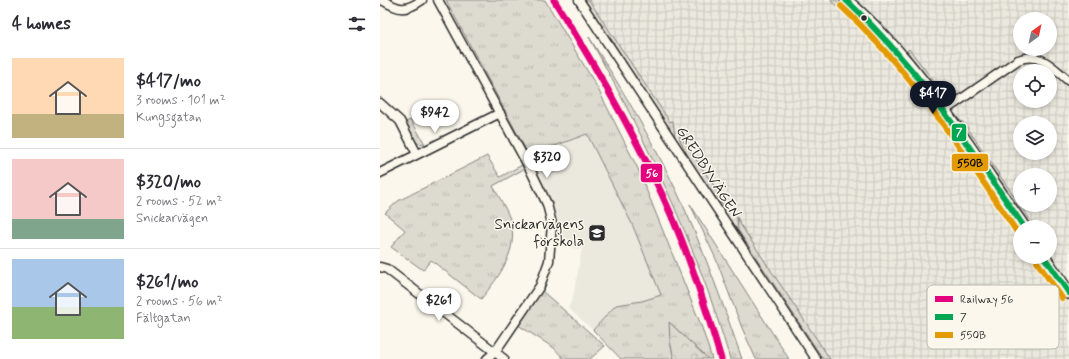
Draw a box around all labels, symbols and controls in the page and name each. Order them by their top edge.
north arrow [1013,12,1057,56]
map controls [1013,12,1057,264]
text: 4 homes [12,13,71,35]
icon: filters [346,13,368,35]
unlabelled marker [859,13,869,23]
button: locate [1013,64,1057,108]
text: $417/mo [136,70,201,92]
icon: home [44,74,92,122]
pin: $417 [909,81,957,115]
text: $417 [919,85,947,102]
text: 3 rooms · 101 m² [136,92,225,109]
pin: $942 [411,100,459,134]
text: $942 [420,104,450,121]
text: Kungsgatan [136,109,202,126]
button: layers [1013,116,1057,160]
street label: GREDBYVÄGEN [671,123,745,222]
line badge: 7 [951,123,967,142]
text: 7 [956,126,963,140]
pin: $320 [523,145,571,179]
text: $320 [533,149,561,166]
line badge: 550B [951,153,989,172]
text: 550B [957,157,983,171]
line badge: 56 [640,163,663,183]
text: 56 [646,167,658,181]
button: + [1013,168,1057,212]
text: $320/mo [136,171,201,193]
icon: home [44,175,92,223]
text: 2 rooms · 52 m² [136,193,222,210]
text: Snickarvägen [136,210,208,227]
place label: Snickarvägens förskola [495,215,584,252]
button: − [1013,220,1057,264]
school or university icon: Snickarvägens förskola [587,223,607,243]
text: $261/mo [136,271,199,293]
icon: home [44,275,92,323]
legend [927,285,1059,349]
pin: $261 [415,288,463,322]
text: $261 [426,292,452,309]
text: 2 rooms · 56 m² [136,293,223,310]
text: Railway 56 [960,293,1013,307]
text: Fältgatan [136,310,191,327]
text: 7 [960,311,967,325]
text: 550B [960,329,986,343]

